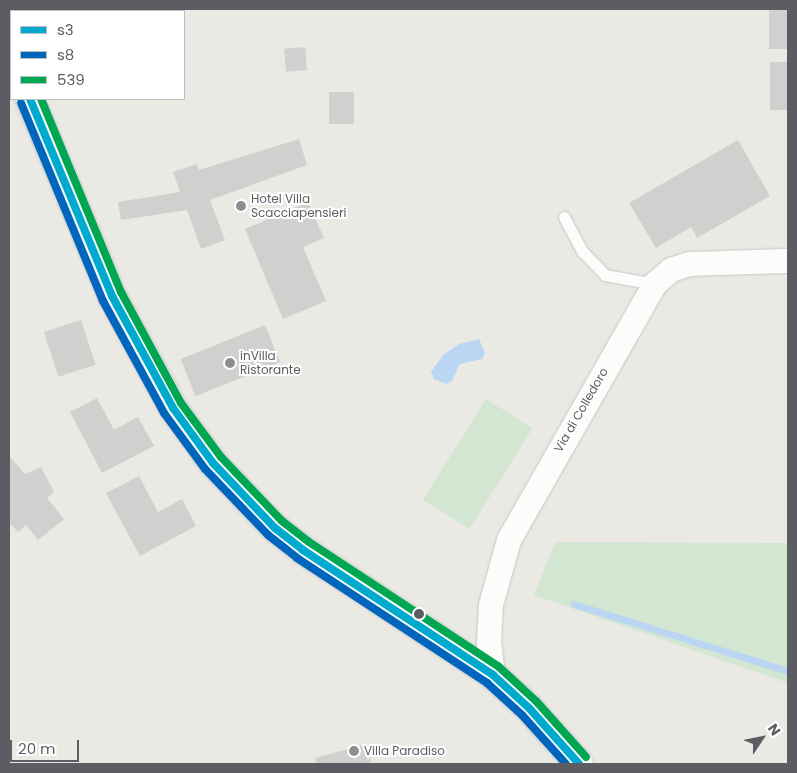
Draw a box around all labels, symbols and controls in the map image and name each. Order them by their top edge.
legend [10,10,185,100]
text: s3 [57,19,74,40]
text: s8 [57,44,74,65]
text: 539 [57,69,85,90]
place label: Hotel Villa Scacciapensieri [251,192,346,220]
marker: Hotel Villa Scacciapensieri [235,200,247,212]
place label: inVilla Ristorante [240,349,301,377]
marker: inVilla Ristorante [224,357,236,369]
street label: Via di Colledoro [551,365,611,455]
unlabelled marker [414,609,424,619]
north arrow [737,713,787,763]
text: N [763,720,786,740]
scale bar [12,730,81,762]
text: 20 m [18,738,56,759]
place label: Villa Paradiso [364,744,445,758]
marker: Villa Paradiso [348,745,360,757]

